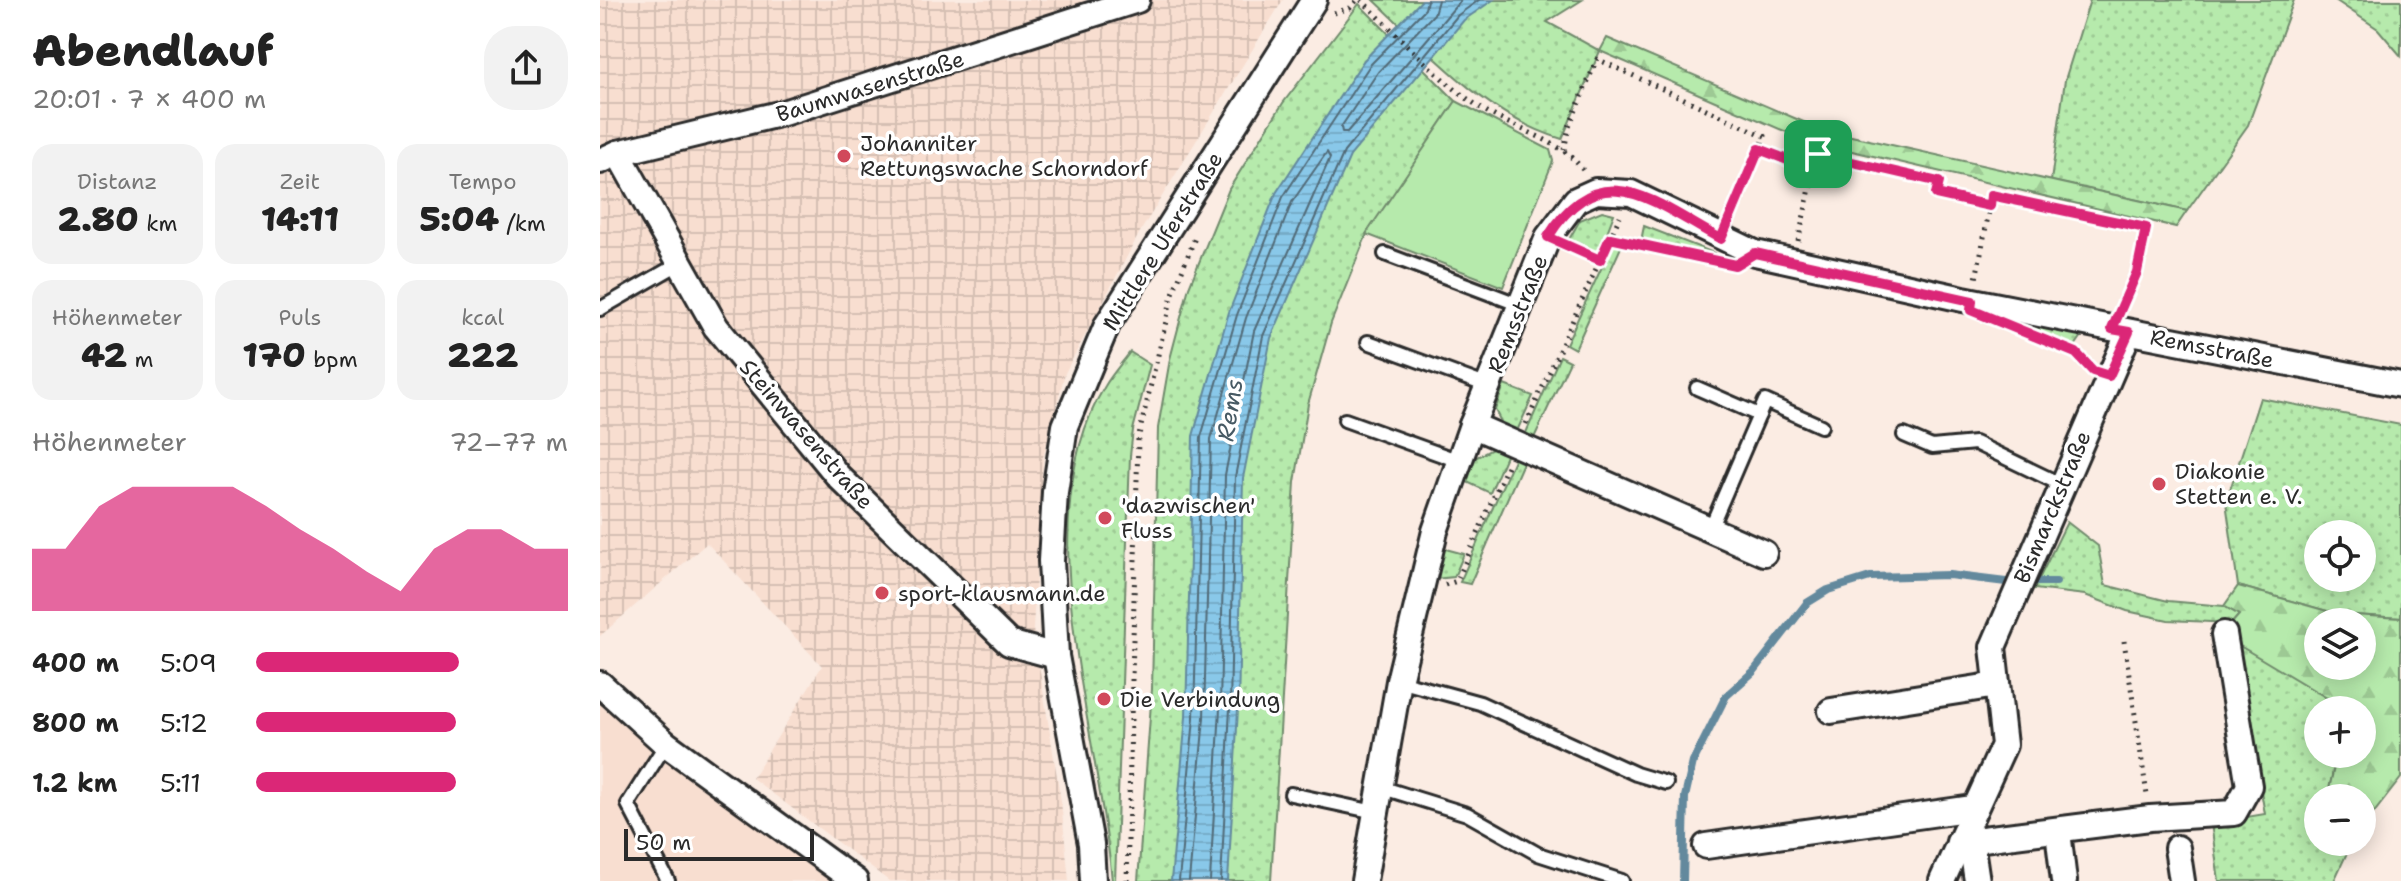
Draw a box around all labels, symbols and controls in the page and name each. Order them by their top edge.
text: Abendlauf [32,21,274,80]
button: share [484,26,568,110]
street label: Baumwasenstraße [773,44,968,129]
text: 20:01 · 7 × 400 m [32,81,266,116]
pin [1784,120,1852,188]
place label: Johanniter Rettungswache Schorndorf [860,129,1149,183]
icon: arrive [1796,132,1840,176]
street label: Mittlere Uferstraße [1096,146,1229,336]
marker: Johanniter Rettungswache Schorndorf [835,147,853,165]
text: Distanz [77,167,157,196]
text: Zeit [280,167,320,196]
text: Tempo [449,167,517,196]
text: 2.80 [57,196,139,242]
text: 14:11 [261,196,339,242]
text: 5:04 [420,196,499,242]
text: km [139,209,177,238]
text: /km [499,209,546,238]
street label: Remsstraße [1481,251,1554,378]
text: Höhenmeter [52,303,183,332]
text: Puls [279,303,321,332]
text: kcal [461,303,504,332]
street label: Remsstraße [2148,322,2276,375]
text: 42 [81,332,127,378]
text: 170 [242,332,306,378]
text: 222 [447,332,518,378]
text: m [127,345,154,374]
text: bpm [306,345,358,374]
street label: Steinwasenstraße [733,353,880,516]
water label: Rems [1209,377,1251,443]
text: Höhenmeter [32,424,187,459]
text: 72–77 m [449,424,568,459]
street label: Bismarckstraße [2007,426,2098,588]
place label: Diakonie Stetten e. V. [2175,457,2302,511]
marker: Diakonie Stetten e. V. [2150,475,2168,493]
place label: 'dazwischen' Fluss [1121,491,1255,545]
marker: 'dazwischen' Fluss [1096,509,1114,527]
map controls [2304,520,2376,856]
button: locate [2304,520,2376,592]
place label: sport-klausmann.de [898,579,1106,608]
marker: sport-klausmann.de [873,584,891,602]
button: layers [2304,608,2376,680]
text: 400 m [32,645,119,680]
text: 5:09 [160,645,217,680]
place label: Die Verbindung [1120,685,1280,714]
marker: Die Verbindung [1095,690,1113,708]
button: + [2304,696,2376,768]
text: 800 m [32,705,119,740]
text: 5:12 [160,705,208,740]
text: 1.2 km [32,765,117,800]
text: 5:11 [160,765,201,800]
button: − [2304,784,2376,856]
scale bar [624,825,814,861]
text: 50 m [636,828,691,857]

